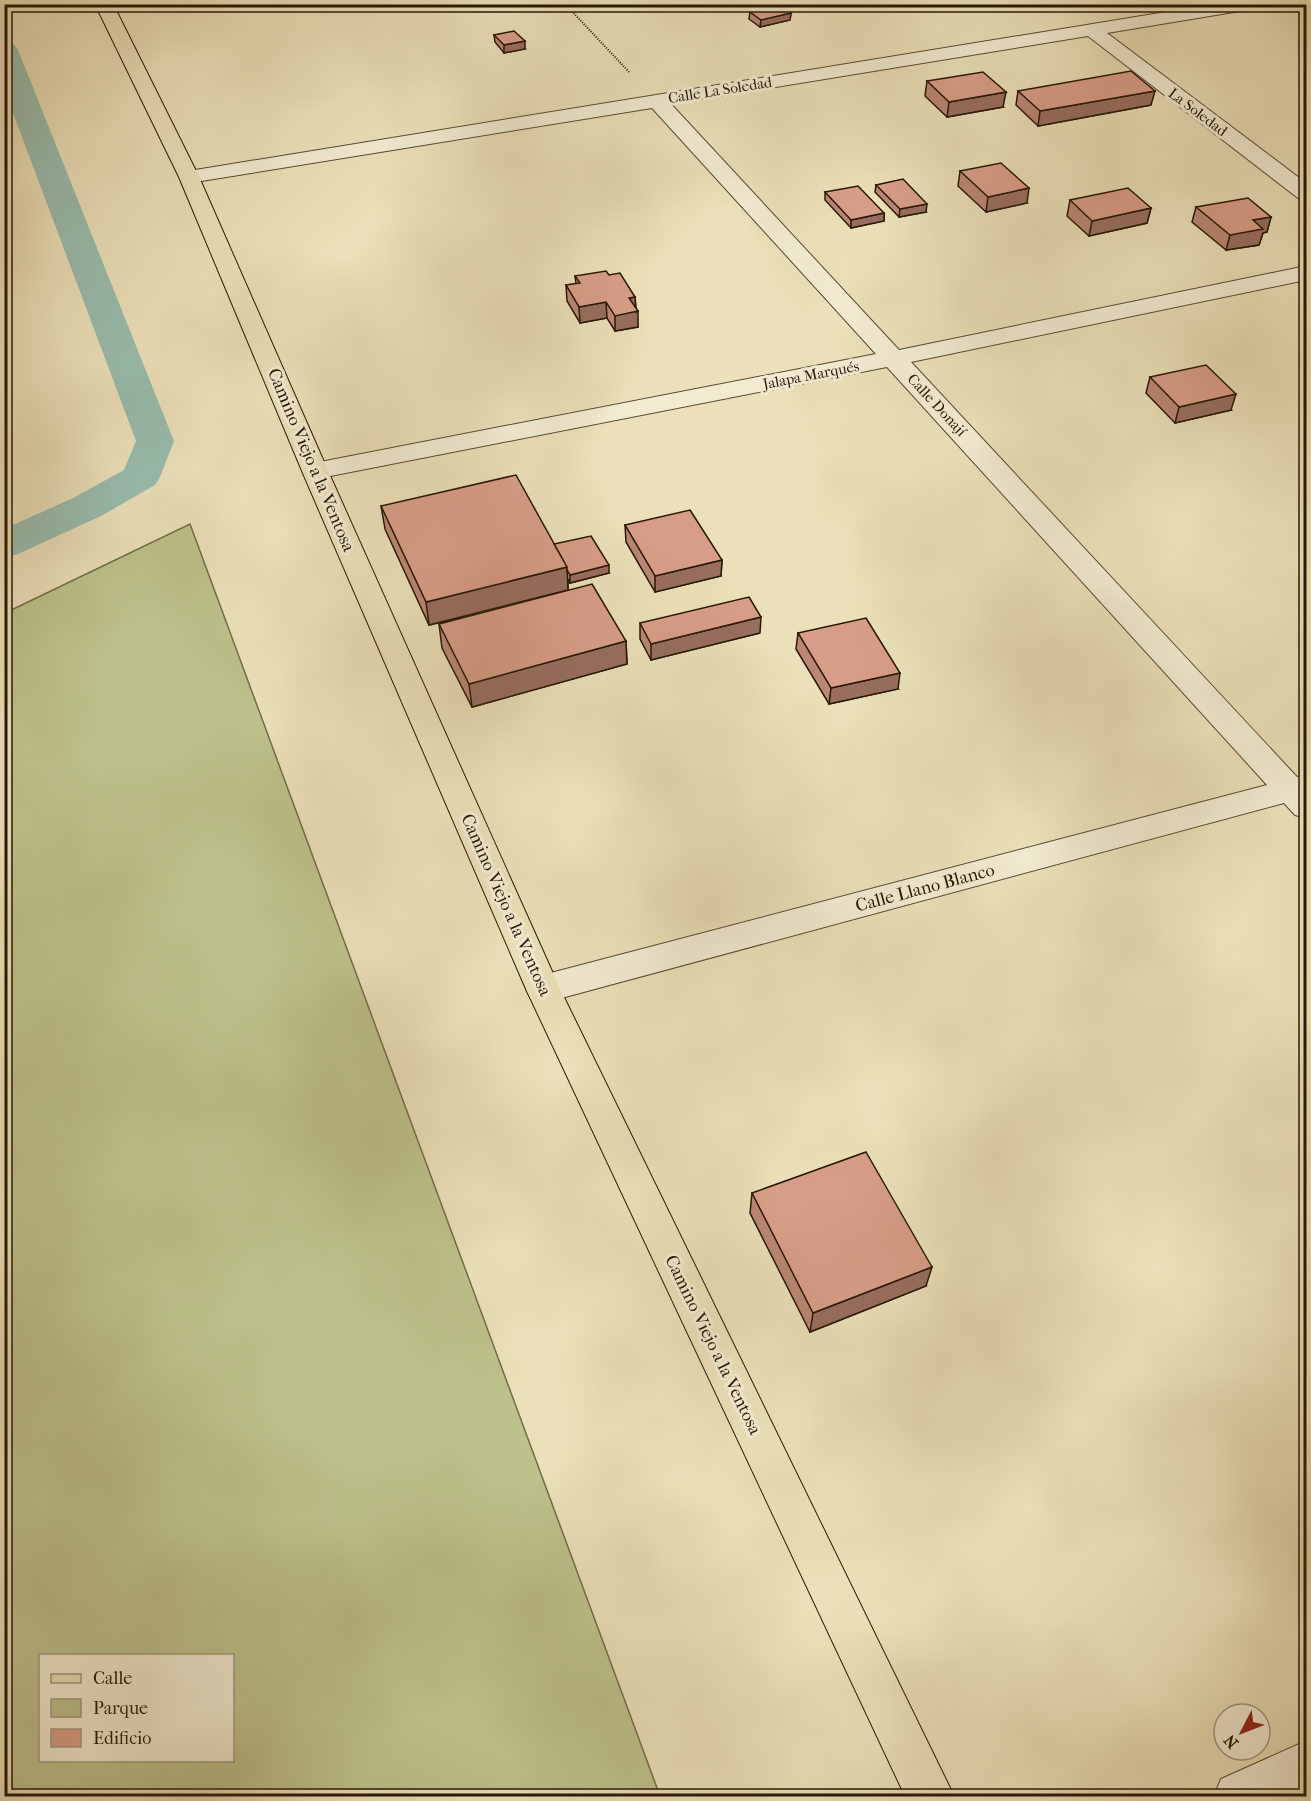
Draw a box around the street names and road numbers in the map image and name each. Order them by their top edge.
street label: Calle La Soledad [667,73,774,107]
street label: La Soledad [1165,84,1232,141]
street label: Jalapa Marqués [760,357,861,393]
street label: Camino Viejo a la Ventosa [263,365,359,555]
street label: Calle Donají [904,370,971,440]
street label: Camino Viejo a la Ventosa [456,811,556,1000]
street label: Calle Llano Blanco [853,859,997,917]
street label: Camino Viejo a la Ventosa [660,1252,766,1439]

